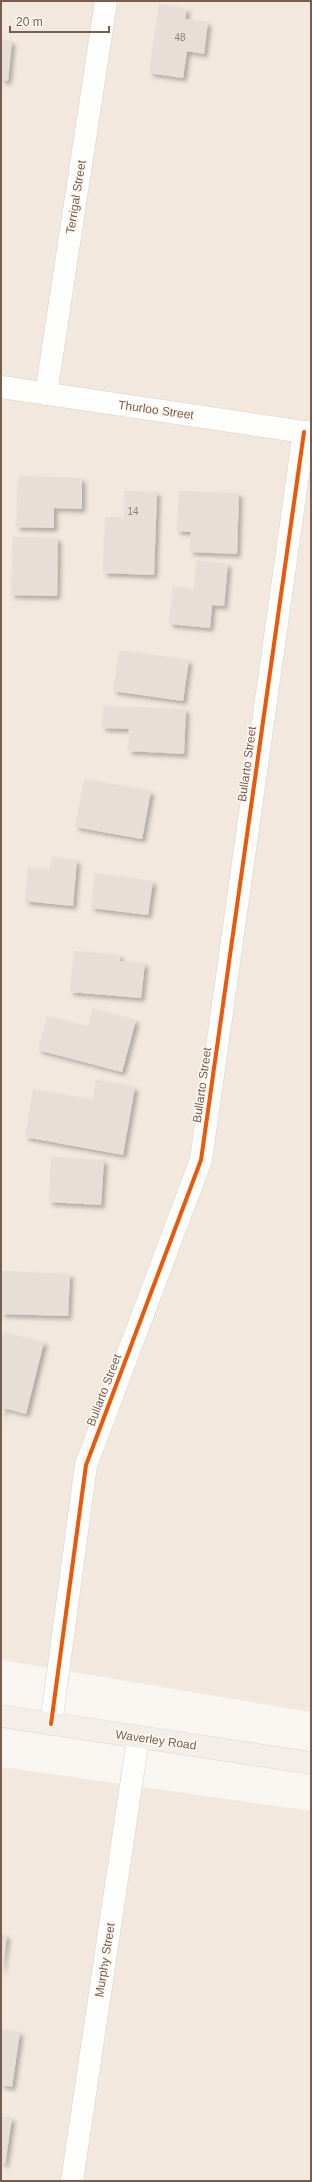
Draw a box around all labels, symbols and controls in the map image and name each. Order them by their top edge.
scale bar [10,8,109,34]
text: 20 m [16,15,43,29]
house number: 48 [174,32,186,43]
street label: Terrigal Street [63,158,89,235]
street label: Thurloo Street [117,398,195,422]
house number: 14 [127,506,139,517]
street label: Bullarto Street [235,725,259,803]
street label: Bullarto Street [190,1046,214,1124]
street label: Bullarto Street [84,1351,124,1428]
street label: Waverley Road [115,1727,197,1753]
street label: Murphy Street [92,1921,118,1998]

